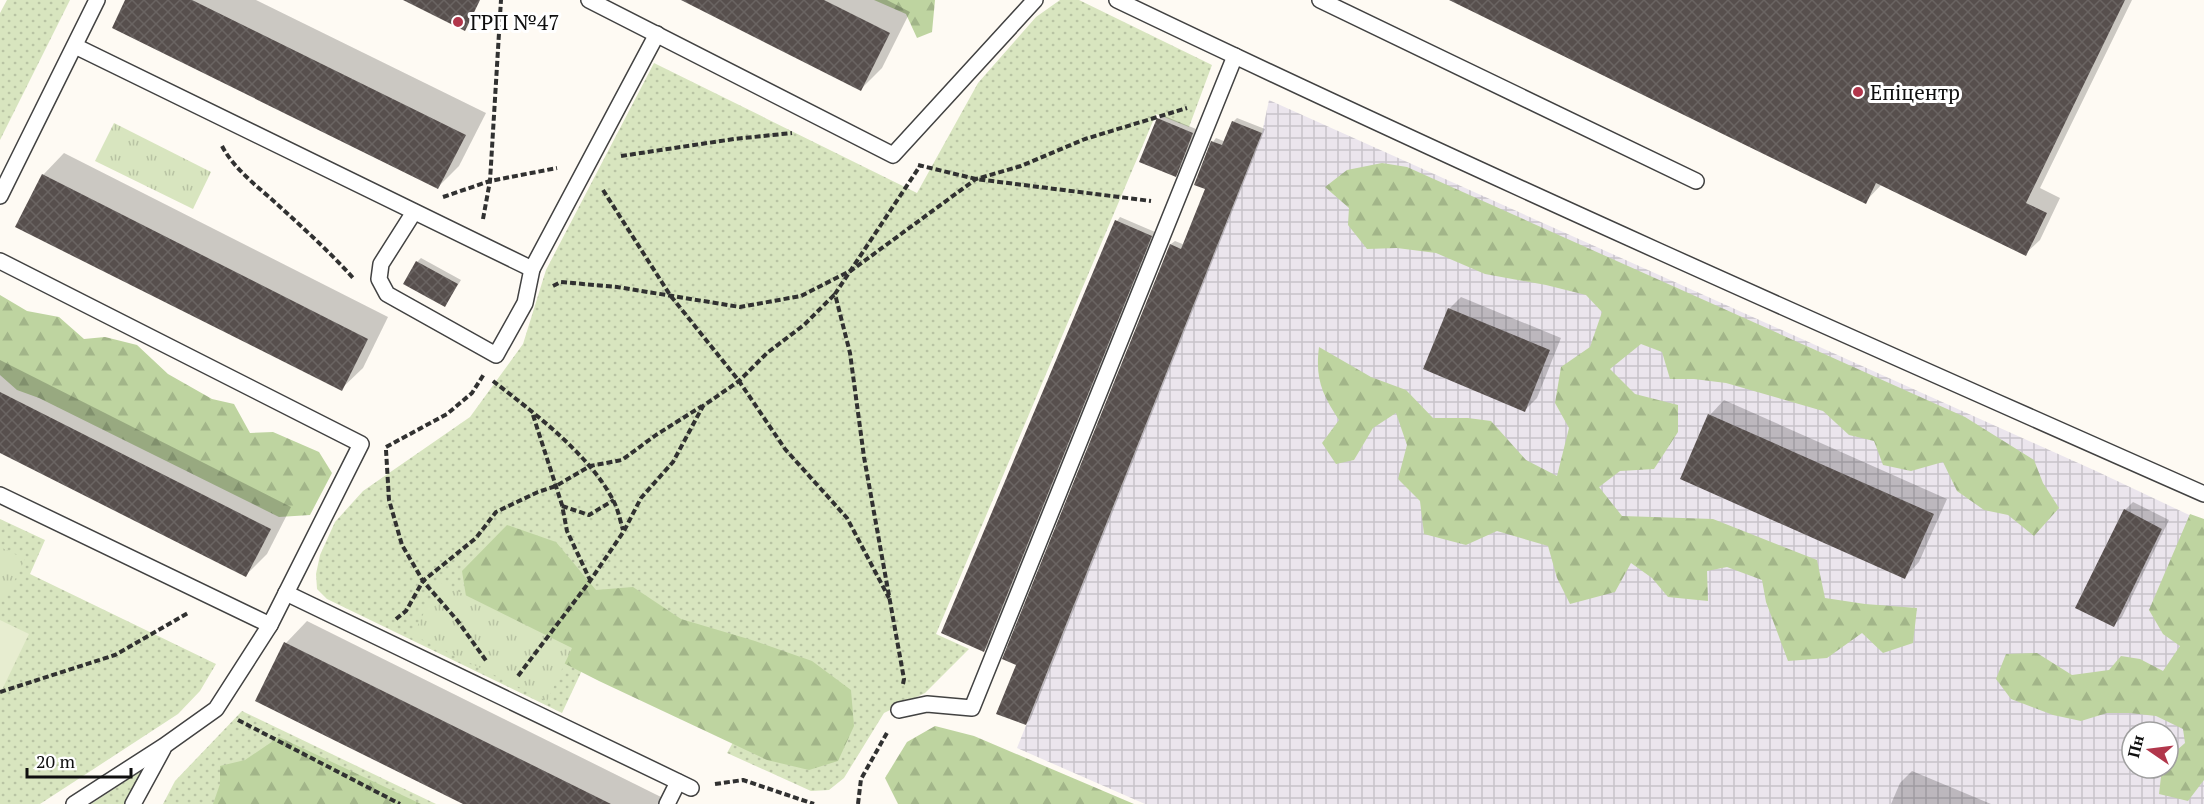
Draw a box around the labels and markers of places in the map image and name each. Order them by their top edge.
place label: ГРП №47 [470,8,559,36]
marker: ГРП №47 [451,15,465,29]
place label: Епіцентр [1870,78,1960,106]
marker: Епіцентр [1851,85,1865,99]

